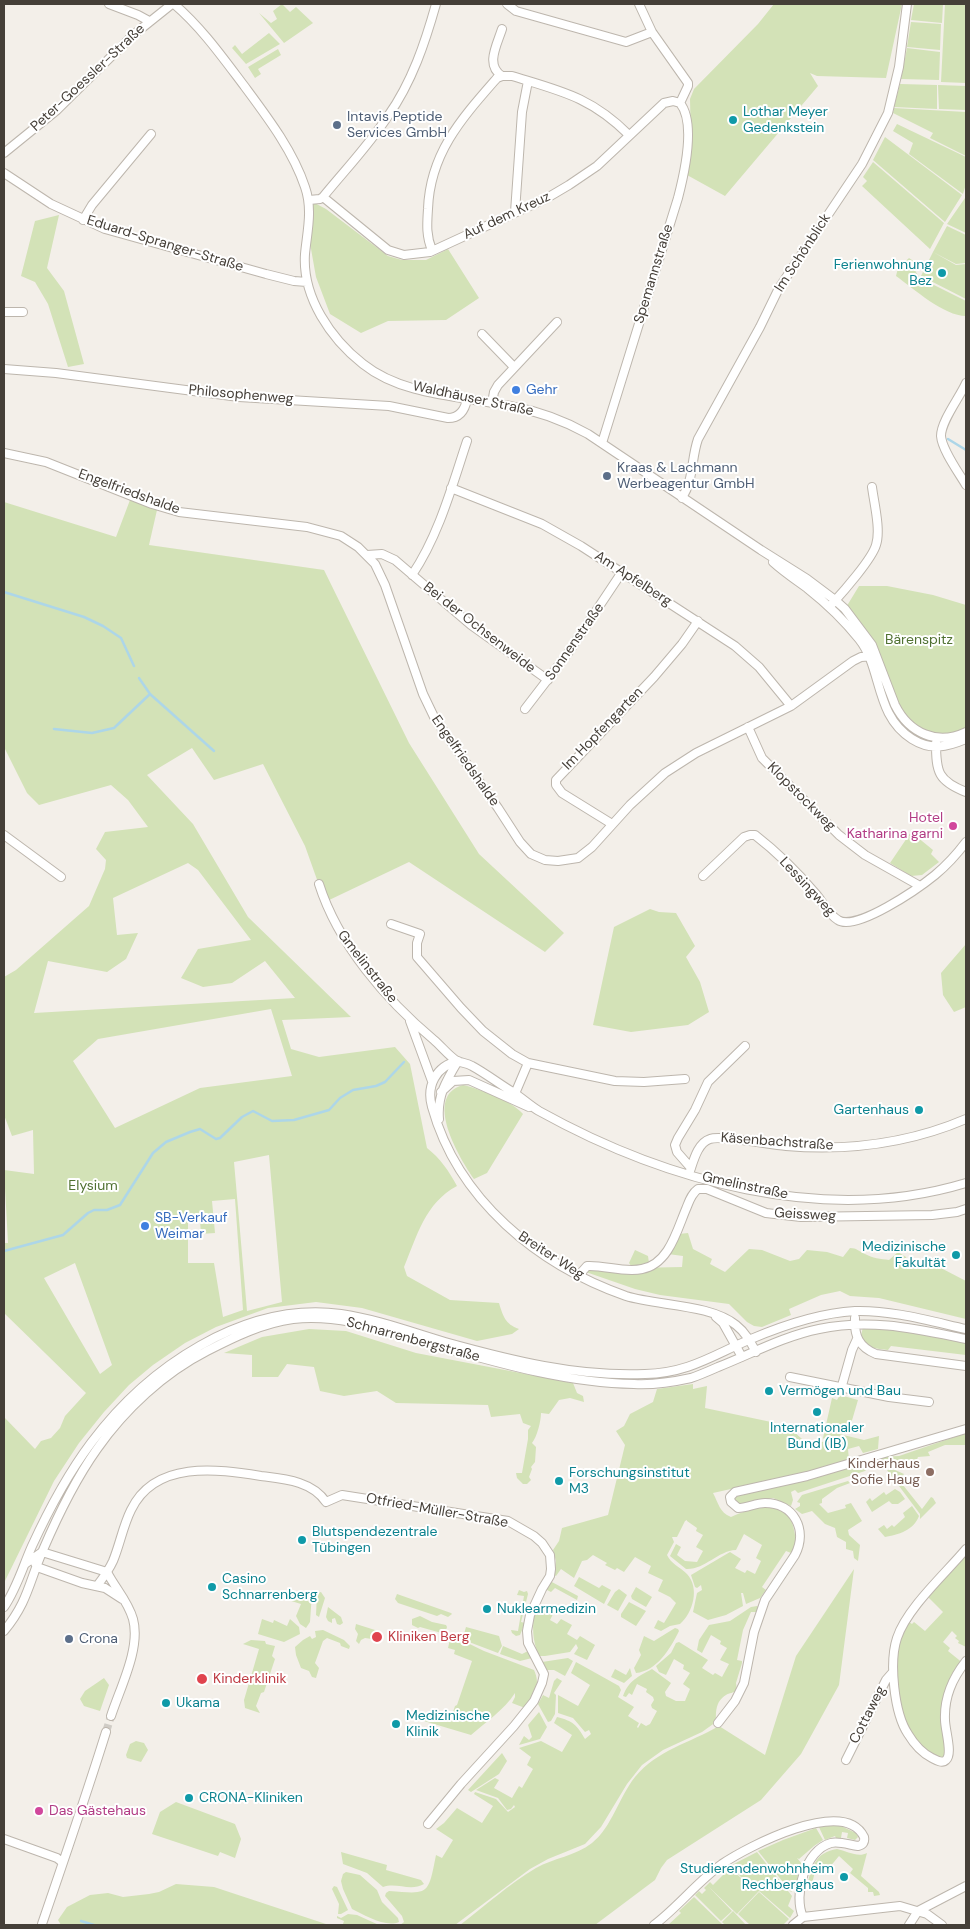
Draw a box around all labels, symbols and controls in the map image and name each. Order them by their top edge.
street label: Peter-Goessler-Straße [28,21,148,135]
place label: Lothar Meyer Gedenkstein [743,104,828,136]
place label: Intavis Peptide Services GmbH [347,109,447,142]
marker: Lothar Meyer Gedenkstein [727,114,739,126]
marker: Intavis Peptide Services GmbH [331,119,343,131]
street label: Auf dem Kreuz [461,189,553,243]
street label: Im Schönblick [771,211,835,295]
street label: Eduard-Spranger-Straße [85,212,245,276]
street label: Spemannstraße [631,222,677,326]
place label: Ferienwohnung Bez [834,257,932,290]
marker: Ferienwohnung Bez [936,267,948,279]
street label: Waldhäuser Straße [411,378,535,420]
street label: Philosophenweg [188,382,294,408]
place label: Gehr [526,382,558,398]
marker: Gehr [510,384,522,396]
place label: Kraas & Lachmann Werbeagentur GmbH [617,460,755,492]
street label: Engelfriedshalde [76,466,182,518]
marker: Kraas & Lachmann Werbeagentur GmbH [601,470,613,482]
street label: Am Apfelberg [591,548,675,610]
street label: Bei der Ochsenweide [420,579,538,677]
street label: Sonnenstraße [542,600,608,684]
park label: Bärenspitz [885,632,953,648]
street label: Im Hopfengarten [559,684,647,774]
street label: Engelfriedshalde [427,712,503,810]
street label: Klopstockweg [763,759,839,835]
place label: Hotel Katharina garni [847,810,943,842]
marker: Hotel Katharina garni [947,820,959,832]
street label: Lessingweg [775,854,839,920]
street label: Gmelinstraße [333,927,401,1007]
place label: Gartenhaus [834,1102,909,1118]
marker: Gartenhaus [913,1104,925,1116]
street label: Käsenbachstraße [720,1130,834,1154]
street label: Gmelinstraße [700,1169,790,1203]
park label: Elysium [68,1178,118,1194]
street label: Geissweg [774,1205,836,1225]
place label: SB-Verkauf Weimar [155,1210,228,1242]
marker: SB-Verkauf Weimar [139,1220,151,1232]
street label: Breiter Weg [515,1228,587,1284]
place label: Medizinische Fakultät [862,1239,946,1272]
marker: Medizinische Fakultät [950,1249,962,1261]
street label: Schnarrenbergstraße [344,1314,482,1366]
place label: Vermögen und Bau [779,1383,901,1399]
marker: Vermögen und Bau [763,1385,775,1397]
marker: Internationaler Bund (IB) [811,1406,823,1418]
place label: Internationaler Bund (IB) [770,1420,864,1452]
place label: Kinderhaus Sofie Haug [848,1456,920,1488]
place label: Forschungsinstitut M3 [569,1465,690,1498]
marker: Kinderhaus Sofie Haug [924,1466,936,1478]
marker: Forschungsinstitut M3 [553,1475,565,1487]
street label: Otfried-Müller-Straße [365,1490,509,1532]
place label: Blutspendezentrale Tübingen [312,1524,437,1556]
marker: Blutspendezentrale Tübingen [296,1534,308,1546]
place label: Casino Schnarrenberg [222,1571,317,1604]
marker: Casino Schnarrenberg [206,1581,218,1593]
place label: Nuklearmedizin [497,1601,596,1617]
marker: Nuklearmedizin [481,1603,493,1615]
place label: Kliniken Berg [388,1629,470,1645]
marker: Kliniken Berg [370,1630,384,1644]
place label: Crona [79,1631,118,1647]
marker: Crona [63,1633,75,1645]
place label: Kinderklinik [213,1671,286,1687]
marker: Kinderklinik [195,1672,209,1686]
street label: Cottaweg [846,1683,890,1747]
place label: Ukama [176,1695,220,1711]
marker: Ukama [160,1697,172,1709]
place label: Medizinische Klinik [406,1708,490,1740]
marker: Medizinische Klinik [390,1718,402,1730]
place label: CRONA-Kliniken [199,1790,303,1806]
marker: CRONA-Kliniken [183,1792,195,1804]
place label: Das Gästehaus [49,1803,146,1819]
marker: Das Gästehaus [33,1805,45,1817]
place label: Studierendenwohnheim Rechberghaus [680,1861,834,1894]
marker: Studierendenwohnheim Rechberghaus [838,1871,850,1883]

